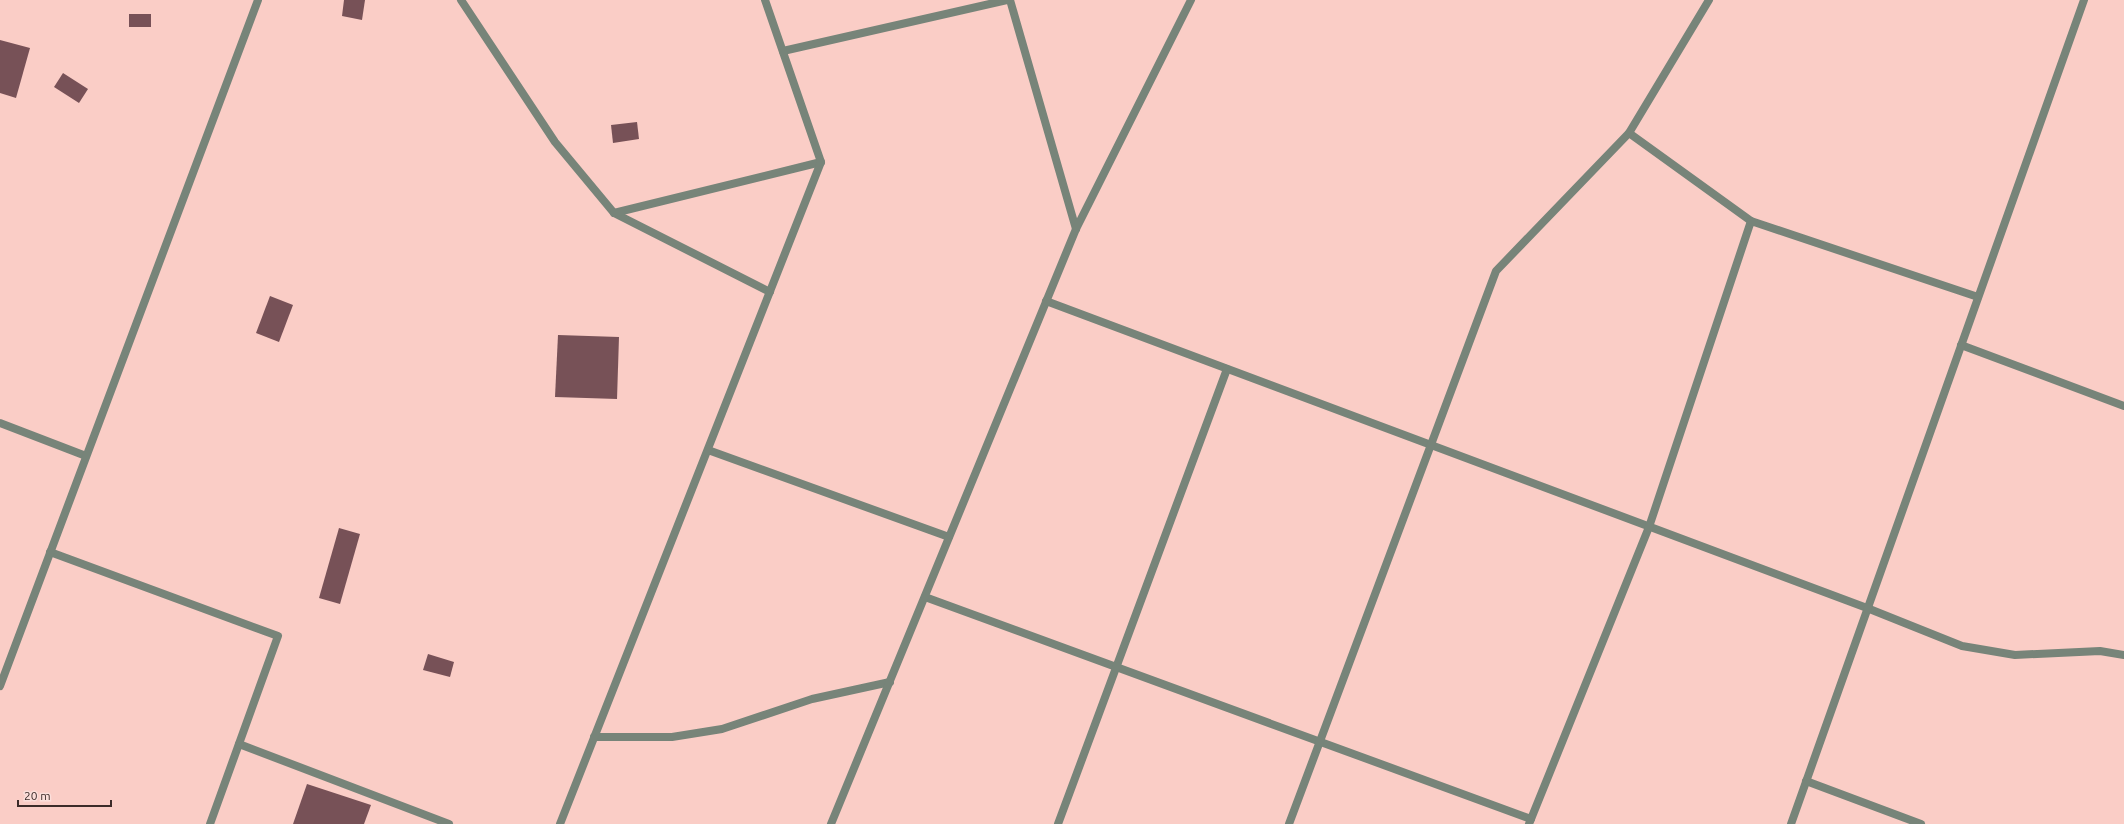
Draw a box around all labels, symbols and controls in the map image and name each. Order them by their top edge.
scale bar [18,782,111,808]
text: 20 m [24,789,51,802]

